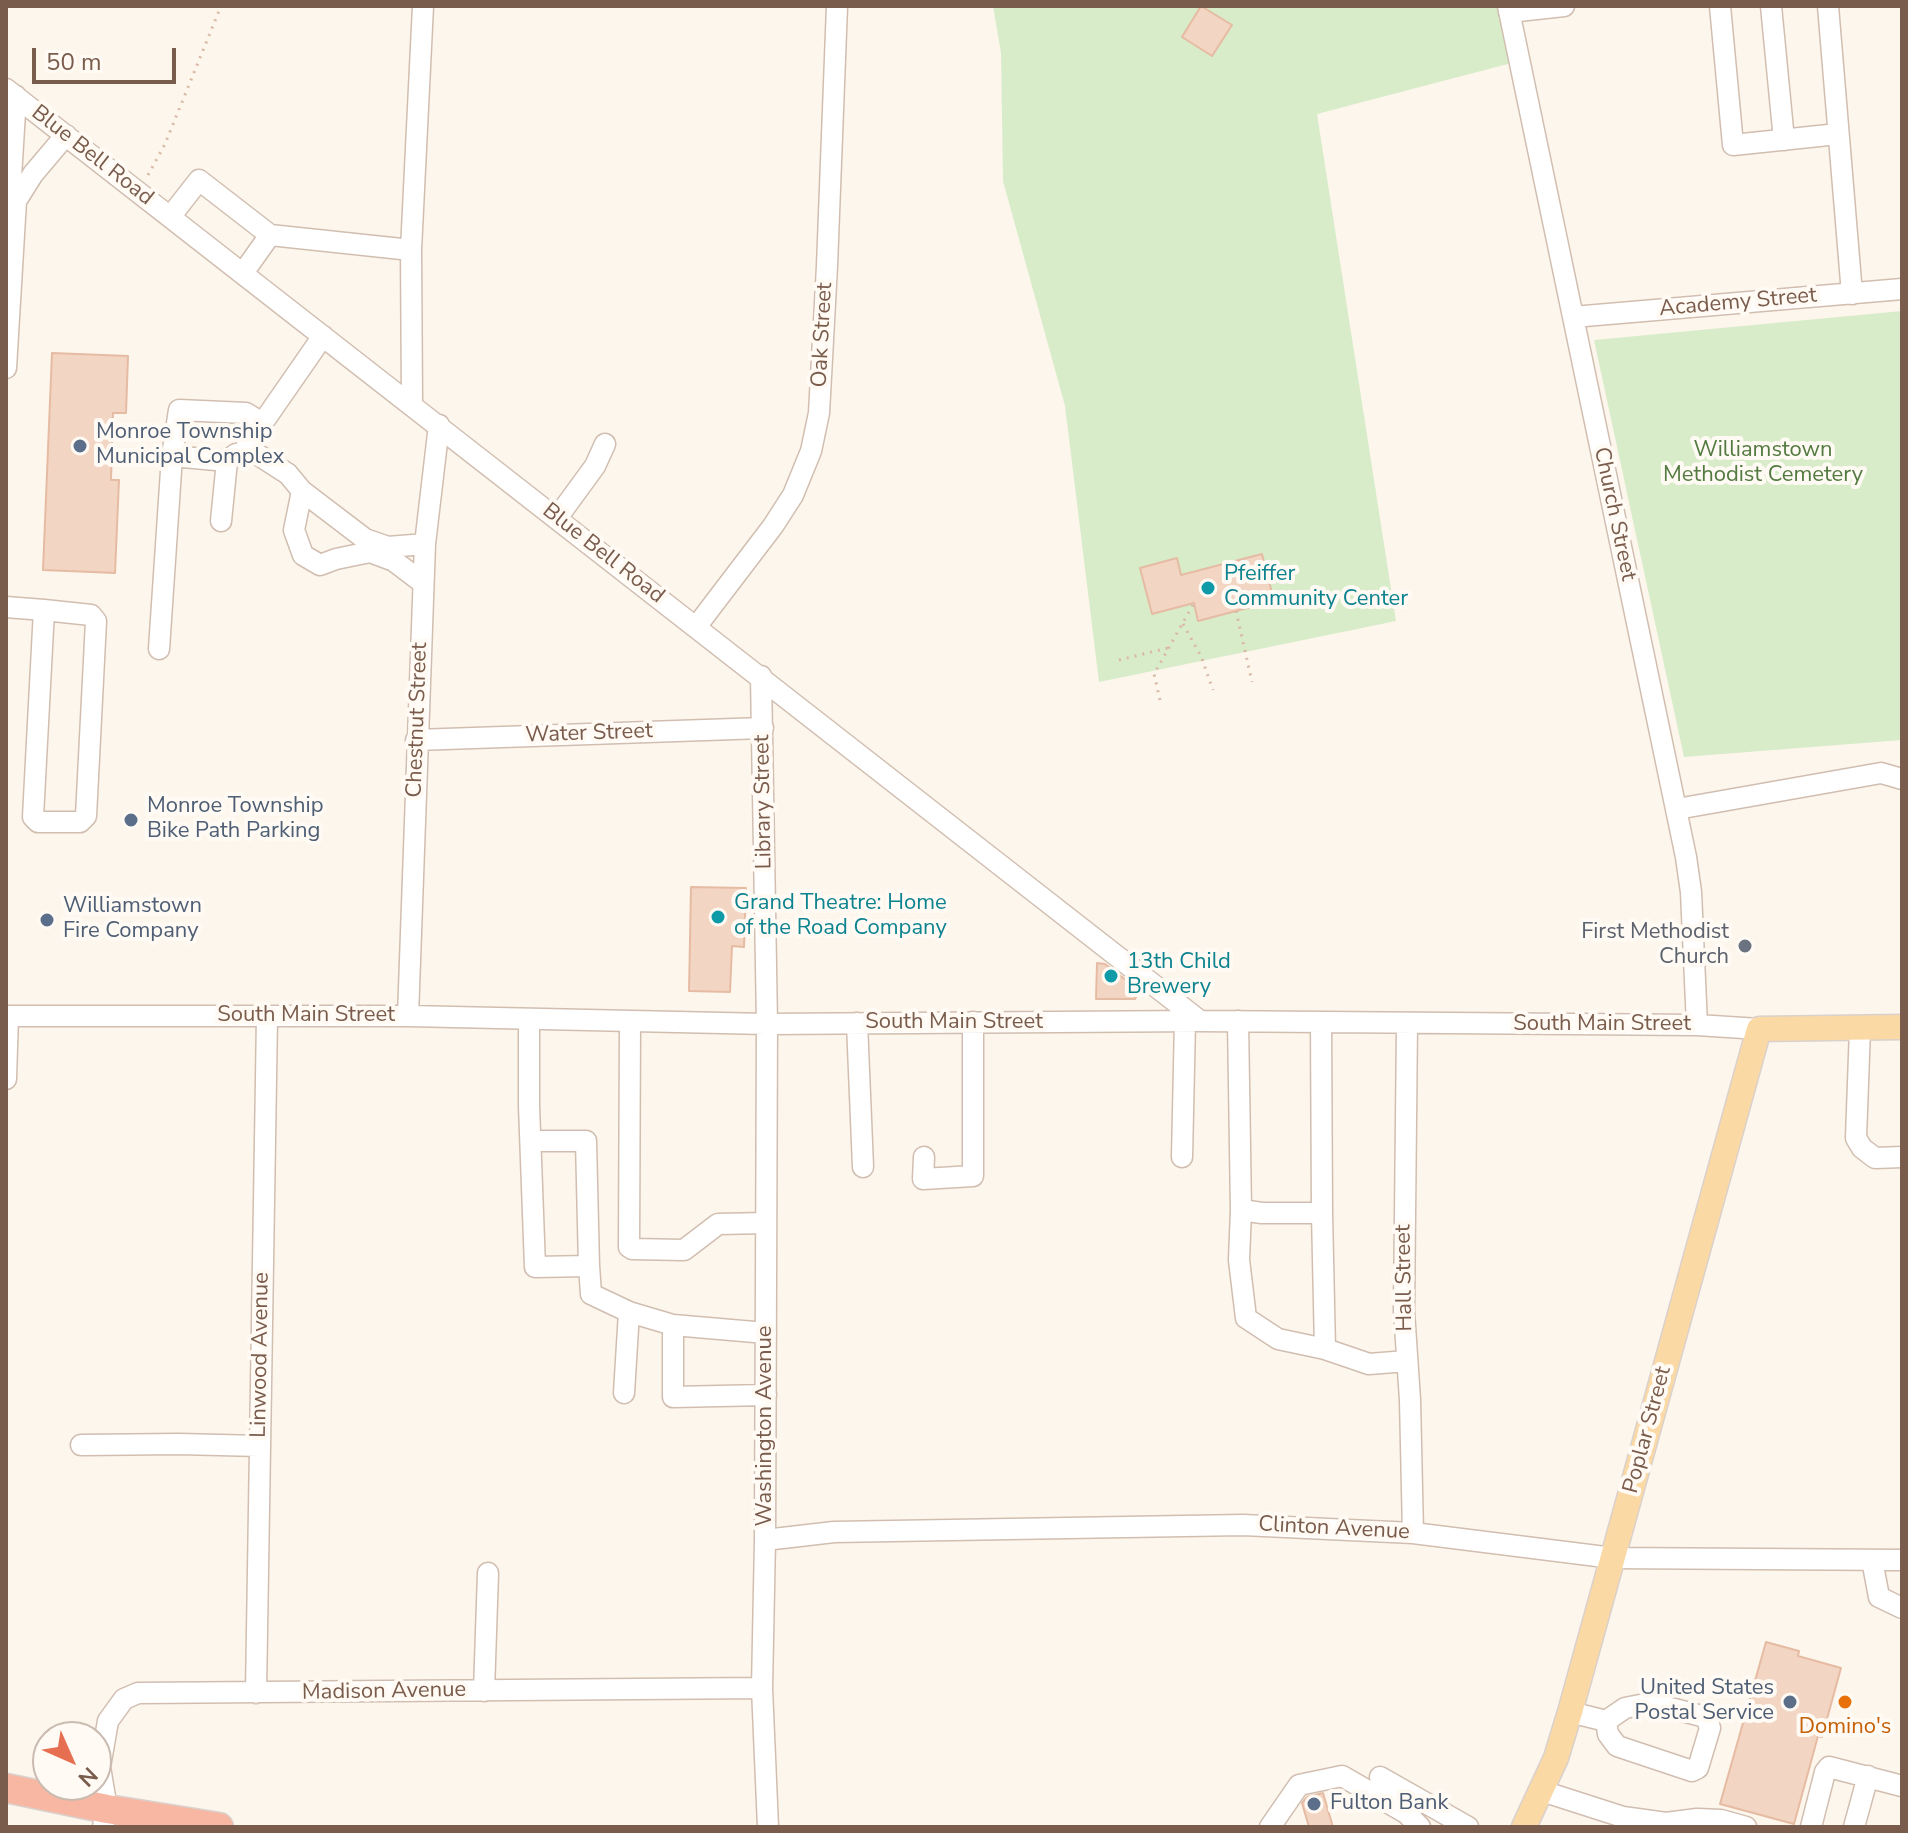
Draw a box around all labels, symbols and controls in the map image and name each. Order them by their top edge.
scale bar [36,32,180,82]
text: 50 m [46,46,102,78]
street label: Blue Bell Road [26,100,158,212]
street label: Oak Street [807,282,839,388]
street label: Academy Street [1658,283,1818,323]
place label: Monroe Township Municipal Complex [96,420,284,472]
marker: Monroe Township Municipal Complex [71,437,89,455]
park label: Williamstown Methodist Cemetery [1663,438,1863,490]
street label: Church Street [1587,445,1641,583]
street label: Blue Bell Road [537,498,669,610]
place label: Pfeiffer Community Center [1224,562,1408,614]
marker: Pfeiffer Community Center [1199,579,1217,597]
street label: Chestnut Street [402,642,434,798]
street label: Water Street [525,719,653,749]
street label: Library Street [750,734,778,870]
place label: Monroe Township Bike Path Parking [147,794,324,846]
marker: Monroe Township Bike Path Parking [122,811,140,829]
place label: Grand Theatre: Home of the Road Company [734,891,947,942]
place label: Williamstown Fire Company [63,894,202,946]
marker: Grand Theatre: Home of the Road Company [709,908,727,926]
marker: Williamstown Fire Company [38,911,56,929]
place label: First Methodist Church [1581,920,1729,972]
marker: First Methodist Church [1736,937,1754,955]
place label: 13th Child Brewery [1127,950,1231,1002]
marker: 13th Child Brewery [1102,967,1120,985]
street label: South Main Street [217,1003,395,1029]
street label: South Main Street [865,1010,1043,1036]
street label: South Main Street [1513,1012,1691,1038]
street label: Hall Street [1391,1224,1419,1332]
street label: Linwood Avenue [246,1272,276,1438]
street label: Washington Avenue [753,1325,779,1527]
street label: Poplar Street [1618,1364,1678,1496]
street label: Clinton Avenue [1258,1512,1410,1546]
place label: United States Postal Service [1634,1676,1774,1728]
street label: Madison Avenue [302,1677,466,1707]
marker: United States Postal Service [1781,1693,1799,1711]
marker: Domino's [1836,1693,1854,1711]
place label: Domino's [1799,1715,1891,1741]
north arrow [32,1721,112,1801]
text: N [71,1760,104,1793]
place label: Fulton Bank [1330,1791,1448,1817]
marker: Fulton Bank [1305,1795,1323,1813]

